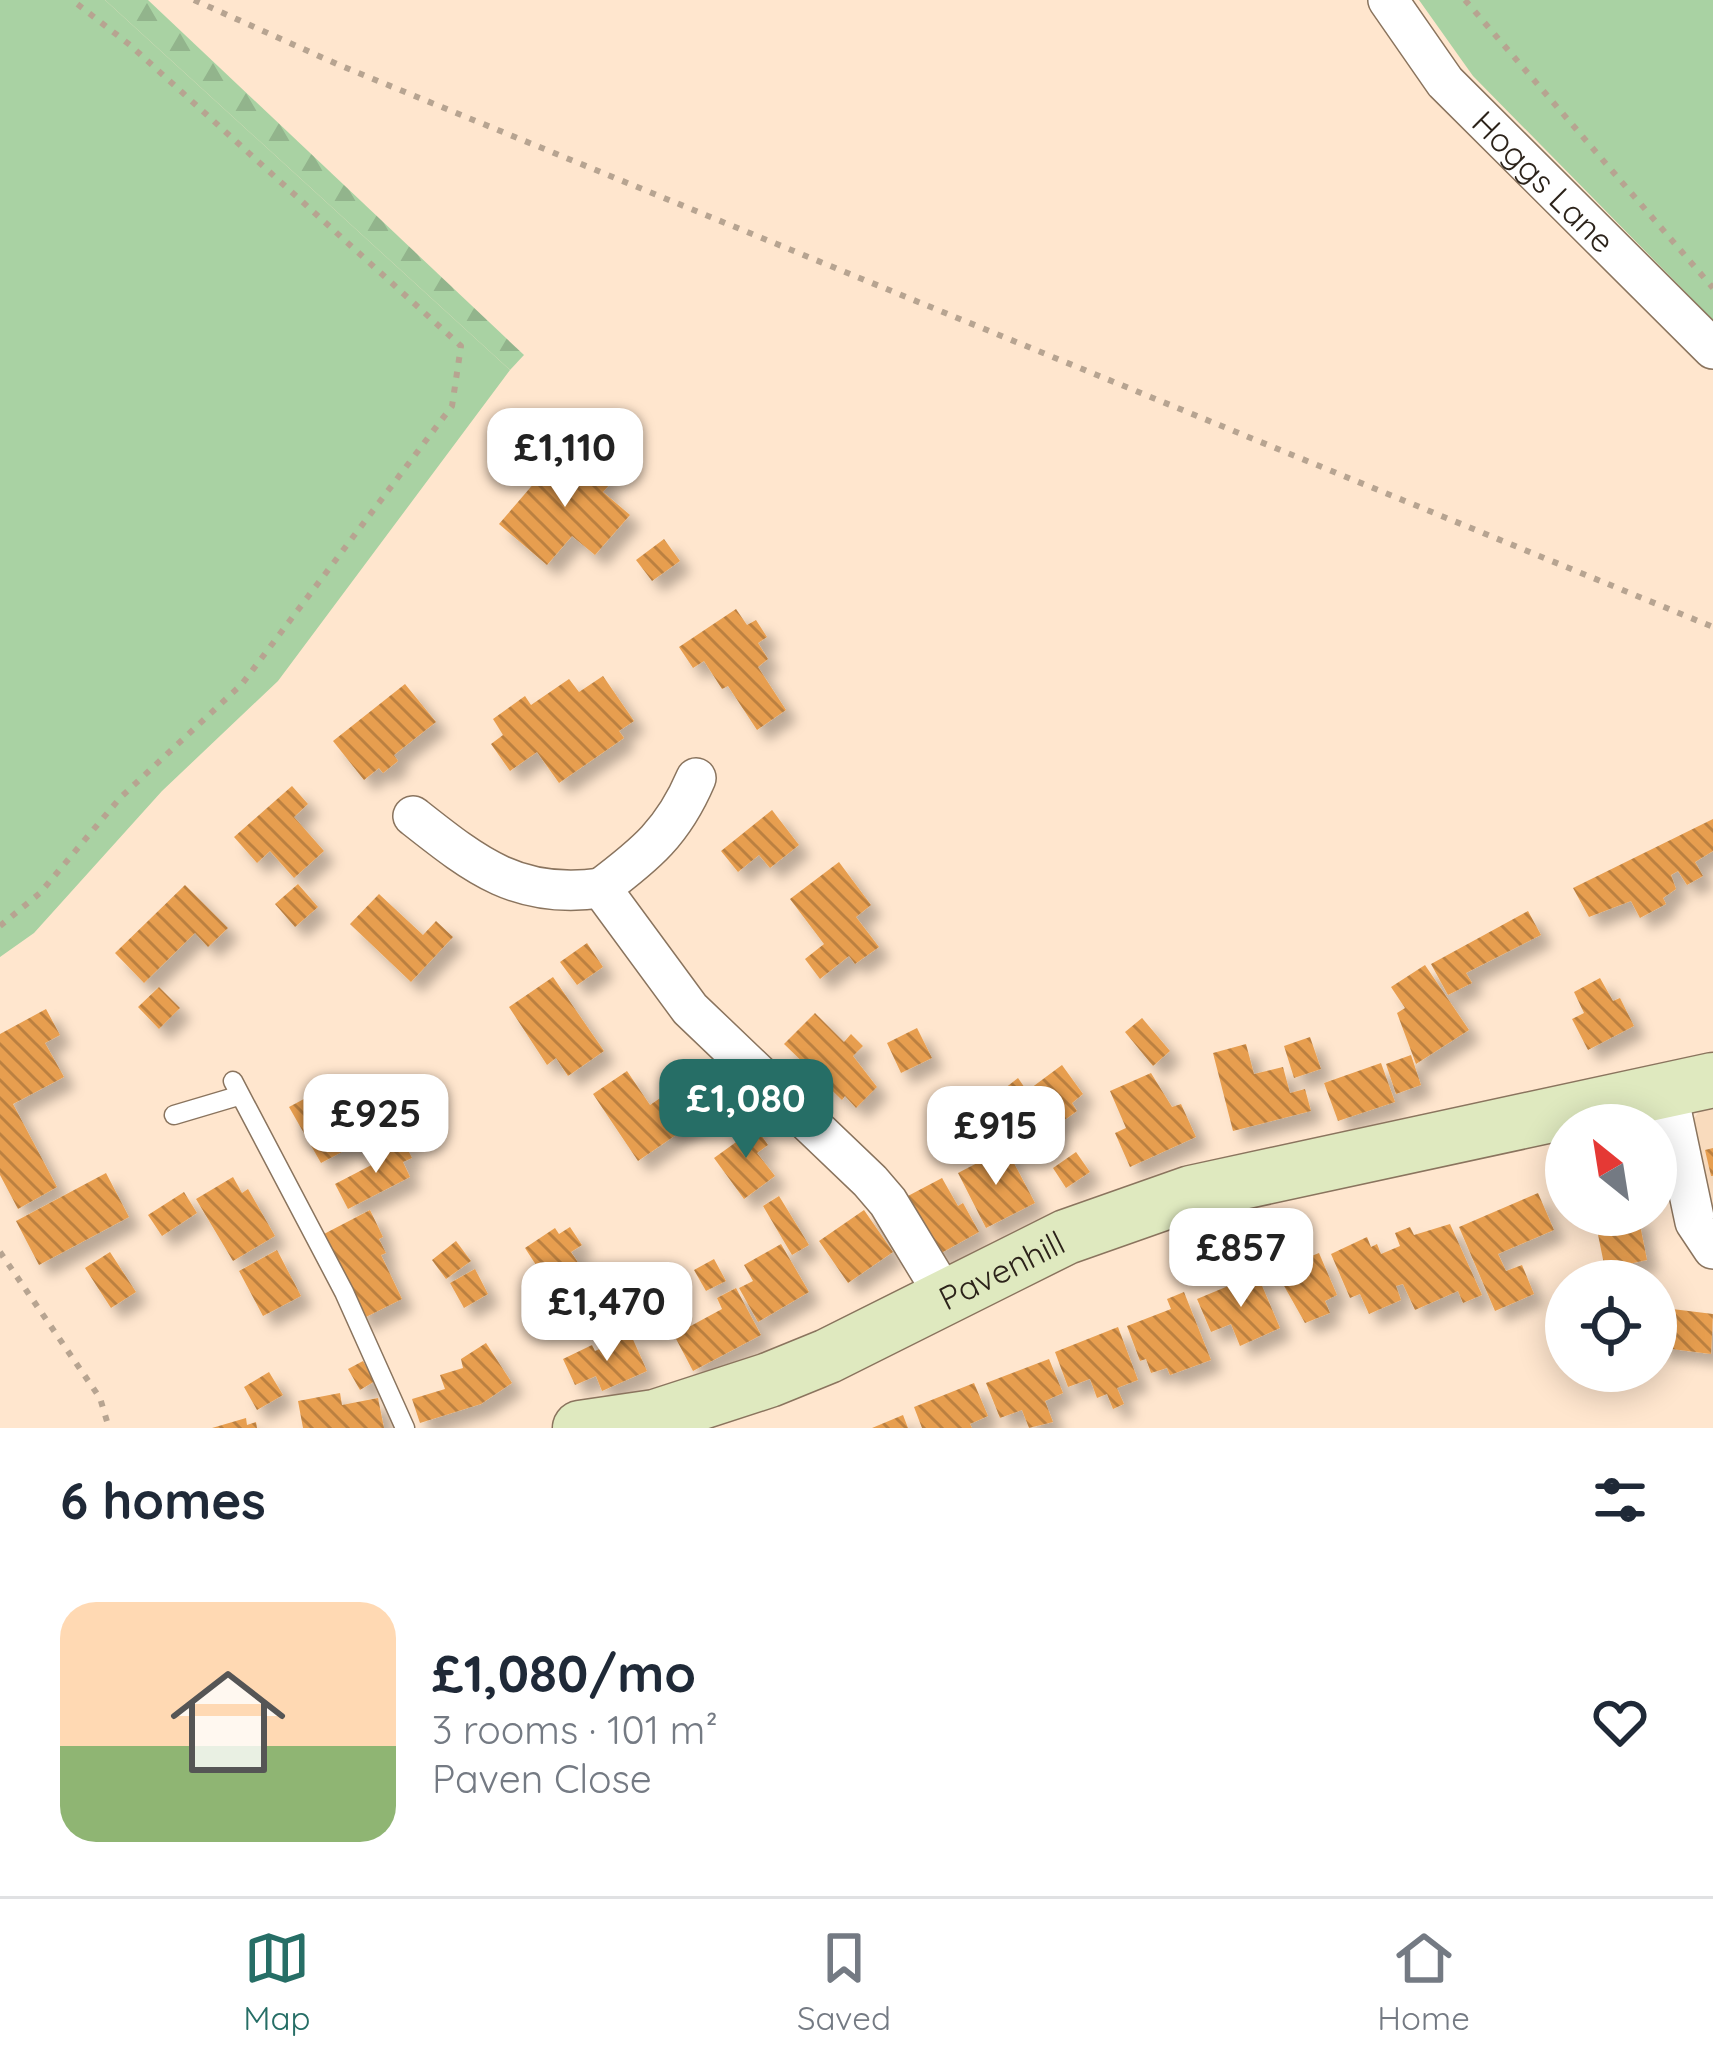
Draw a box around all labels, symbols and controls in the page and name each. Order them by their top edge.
street label: Hoggs Lane [1465,101,1624,260]
pin: £1,110 [467,408,663,510]
text: £1,110 [514,422,616,471]
pin: £1,080 [648,1059,844,1161]
text: £1,080 [686,1073,806,1122]
pin: £925 [305,1074,447,1176]
pin: £915 [925,1086,1067,1188]
text: £925 [330,1088,422,1137]
text: £915 [954,1100,1038,1149]
north arrow [1545,1104,1677,1236]
map controls [1545,1104,1677,1392]
pin: £857 [1170,1208,1312,1310]
street label: Pavenhill [932,1221,1071,1318]
text: £857 [1196,1222,1286,1271]
button: locate [1545,1260,1677,1392]
pin: £1,470 [509,1262,705,1364]
text: £1,470 [548,1276,666,1325]
icon: filters [1587,1467,1653,1533]
text: 6 homes [60,1468,266,1532]
text: £1,080/mo [432,1641,696,1705]
icon: home [156,1650,300,1794]
icon: heart [1587,1689,1653,1755]
text: 3 rooms · 101 m² [432,1705,718,1754]
text: Paven Close [432,1754,652,1803]
tab: Map [243,1925,310,2038]
tab: Saved [797,1925,891,2038]
tab: Home [1377,1925,1470,2038]

